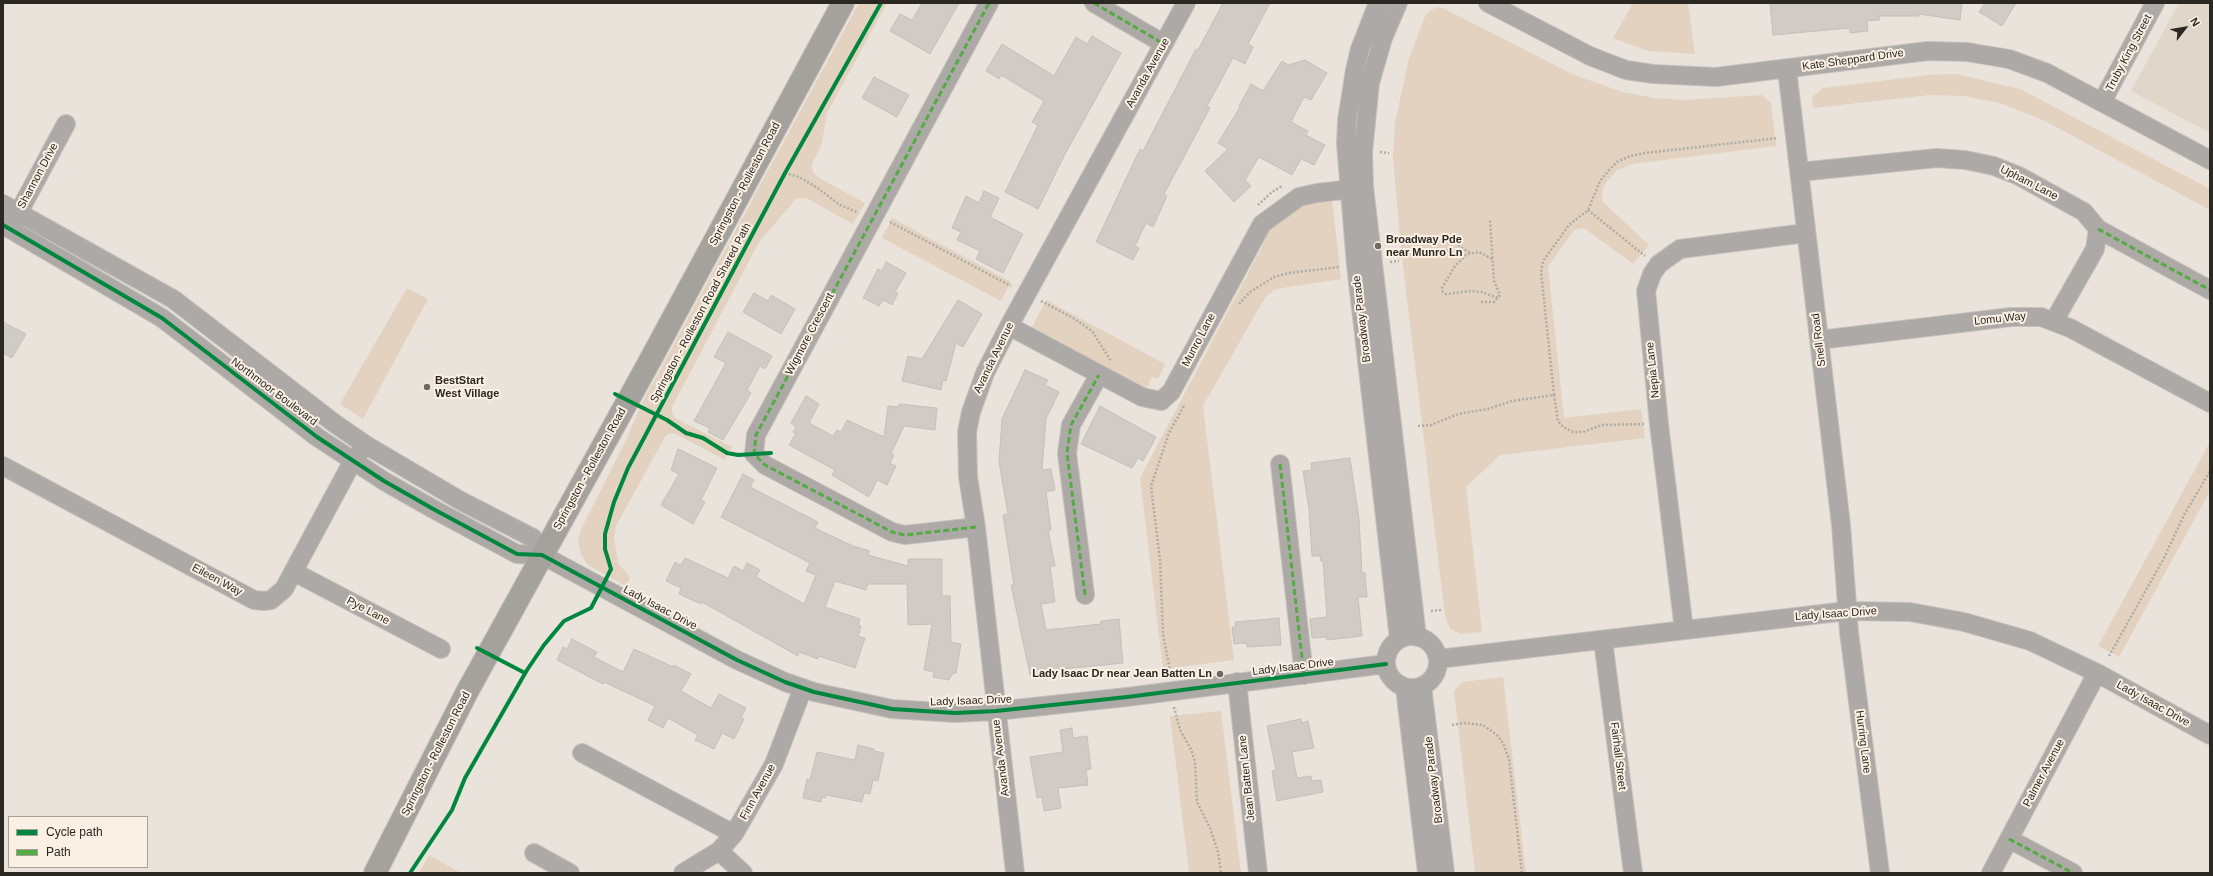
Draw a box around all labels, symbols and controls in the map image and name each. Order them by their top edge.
north arrow [2165,8,2205,48]
street label: Truby King Street [2103,12,2155,94]
text: N [2188,15,2202,28]
street label: Avanda Avenue [1123,36,1173,110]
street label: Kate Sheppard Drive [1802,46,1904,74]
street label: Springston - Rolleston Road [707,120,783,248]
street label: Shannon Drive [15,141,61,211]
street label: Upham Lane [1998,163,2060,203]
street label: Springston - Rolleston Road Shared Path [648,221,754,405]
place label: Broadway Pde near Munro Ln [1386,233,1462,259]
marker: Broadway Pde near Munro Ln [1373,241,1383,251]
street label: Broadway Parade [1350,275,1374,363]
street label: Wigmore Crescent [783,291,837,377]
street label: Lomu Way [1973,310,2027,328]
street label: Munro Lane [1179,311,1219,369]
street label: Snell Road [1809,312,1829,368]
street label: Avanda Avenue [971,320,1017,396]
street label: Nepia Lane [1643,341,1663,399]
street label: Northmoor Boulevard [228,355,320,429]
place label: BestStart West Village [435,374,499,400]
marker: BestStart West Village [422,382,432,392]
street label: Springston - Rolleston Road [551,406,629,532]
street label: Eileen Way [190,561,244,599]
street label: Lady Isaac Drive [621,583,699,633]
street label: Pye Lane [344,594,392,628]
street label: Lady Isaac Drive [1795,605,1877,623]
street label: Lady Isaac Drive [1252,655,1334,679]
place label: Lady Isaac Dr near Jean Batten Ln [1032,667,1212,681]
marker: Lady Isaac Dr near Jean Batten Ln [1215,669,1225,679]
street label: Lady Isaac Drive [2114,678,2192,730]
street label: Springston - Rolleston Road [399,690,473,818]
street label: Lady Isaac Drive [930,693,1012,709]
street label: Hurring Lane [1853,710,1873,774]
street label: Avanda Avenue [990,719,1012,797]
street label: Fairhall Street [1607,721,1629,791]
street label: Jean Batten Lane [1236,734,1258,822]
street label: Broadway Parade [1422,736,1446,824]
street label: Palmer Avenue [2021,737,2067,809]
street label: Finn Avenue [737,762,779,822]
legend [8,816,148,868]
text: Cycle path [46,825,103,839]
text: Path [46,845,71,859]

